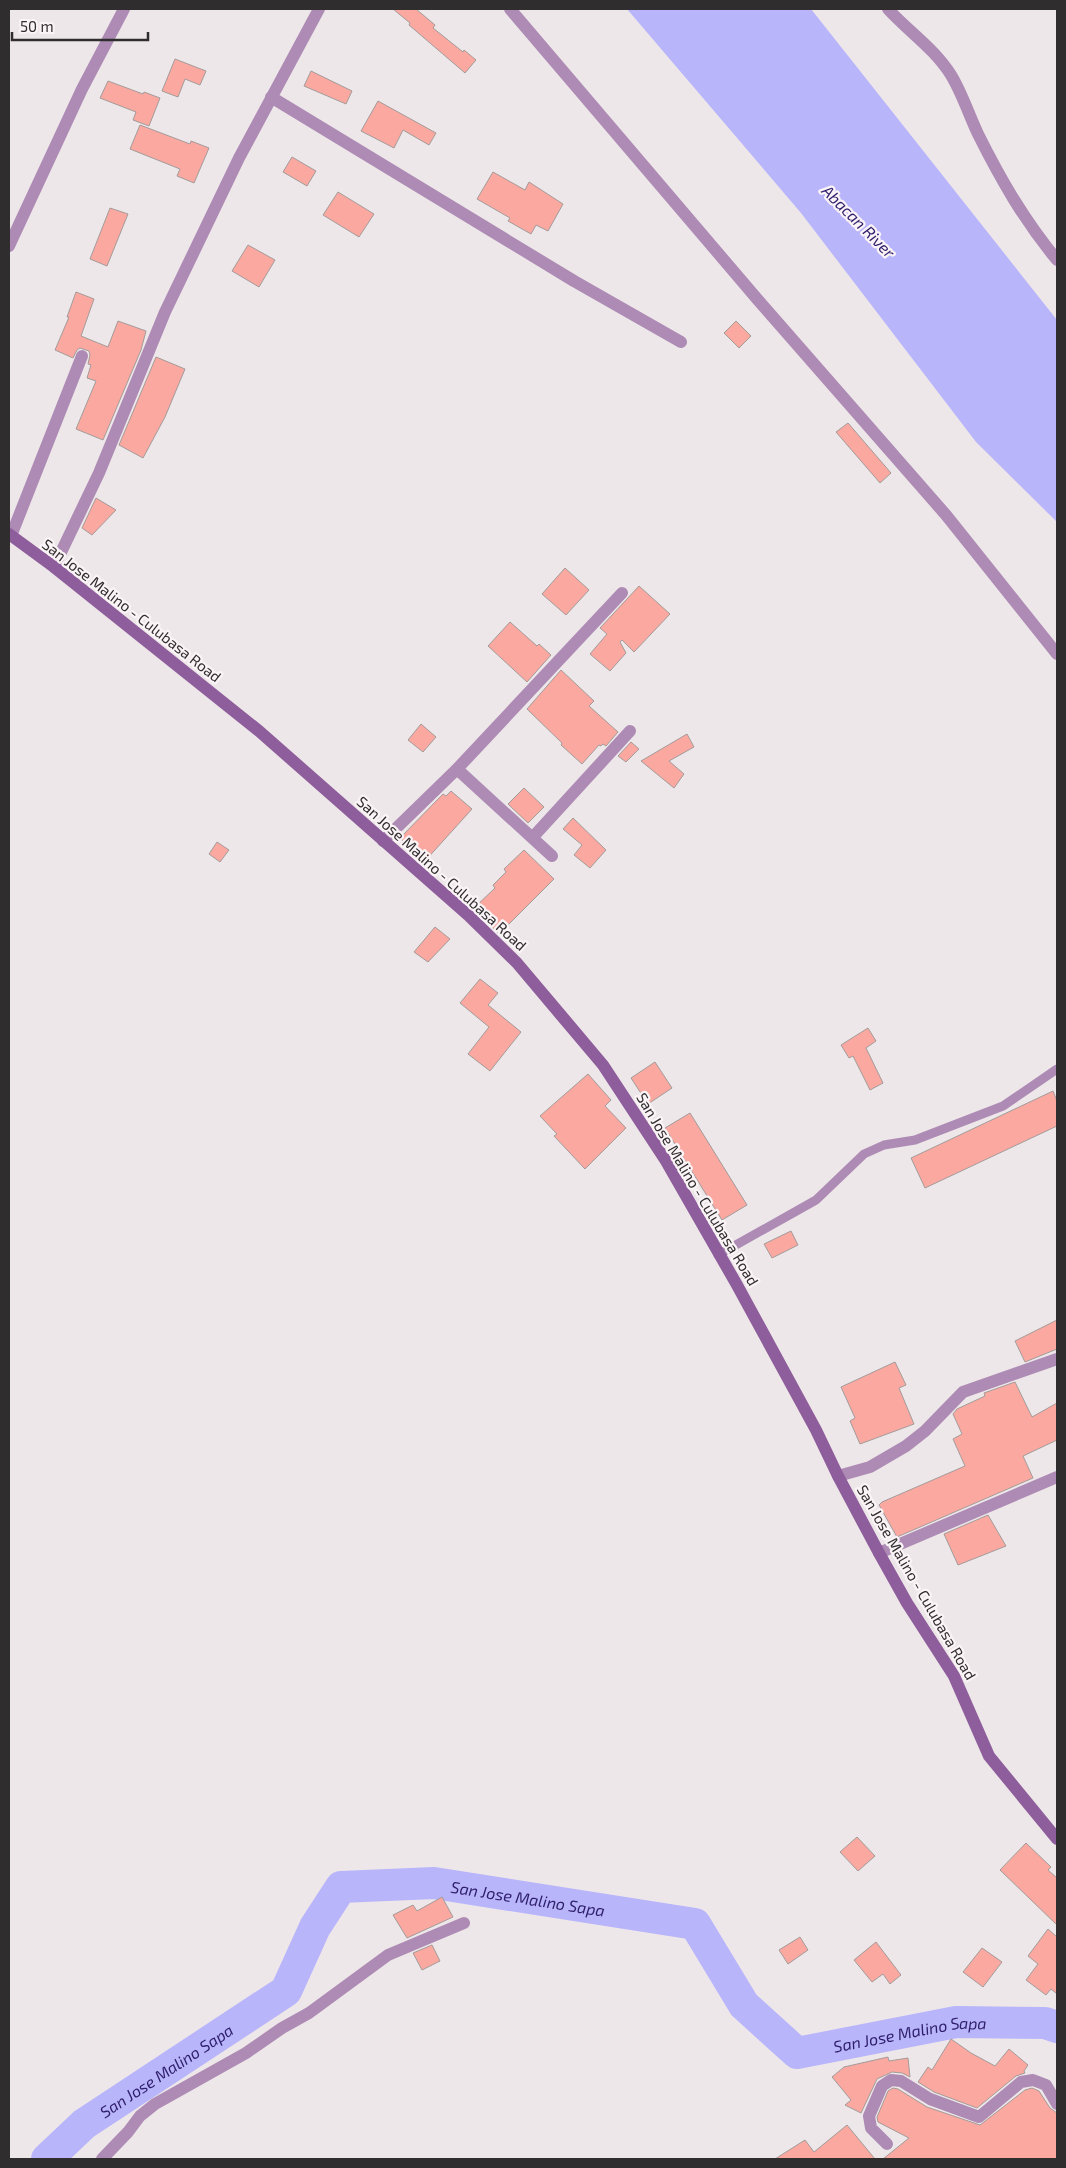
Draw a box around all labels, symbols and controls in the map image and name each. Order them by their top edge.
scale bar [12,10,149,42]
text: 50 m [20,17,54,35]
water label: Abacan River [818,180,900,262]
street label: San Jose Malino - Culubasa Road [39,535,225,685]
street label: San Jose Malino - Culubasa Road [354,792,530,954]
street label: San Jose Malino - Culubasa Road [633,1089,763,1289]
street label: San Jose Malino - Culubasa Road [854,1481,980,1683]
water label: San Jose Malino Sapa [450,1876,606,1919]
water label: San Jose Malino Sapa [831,2012,987,2055]
water label: San Jose Malino Sapa [96,2019,236,2121]

